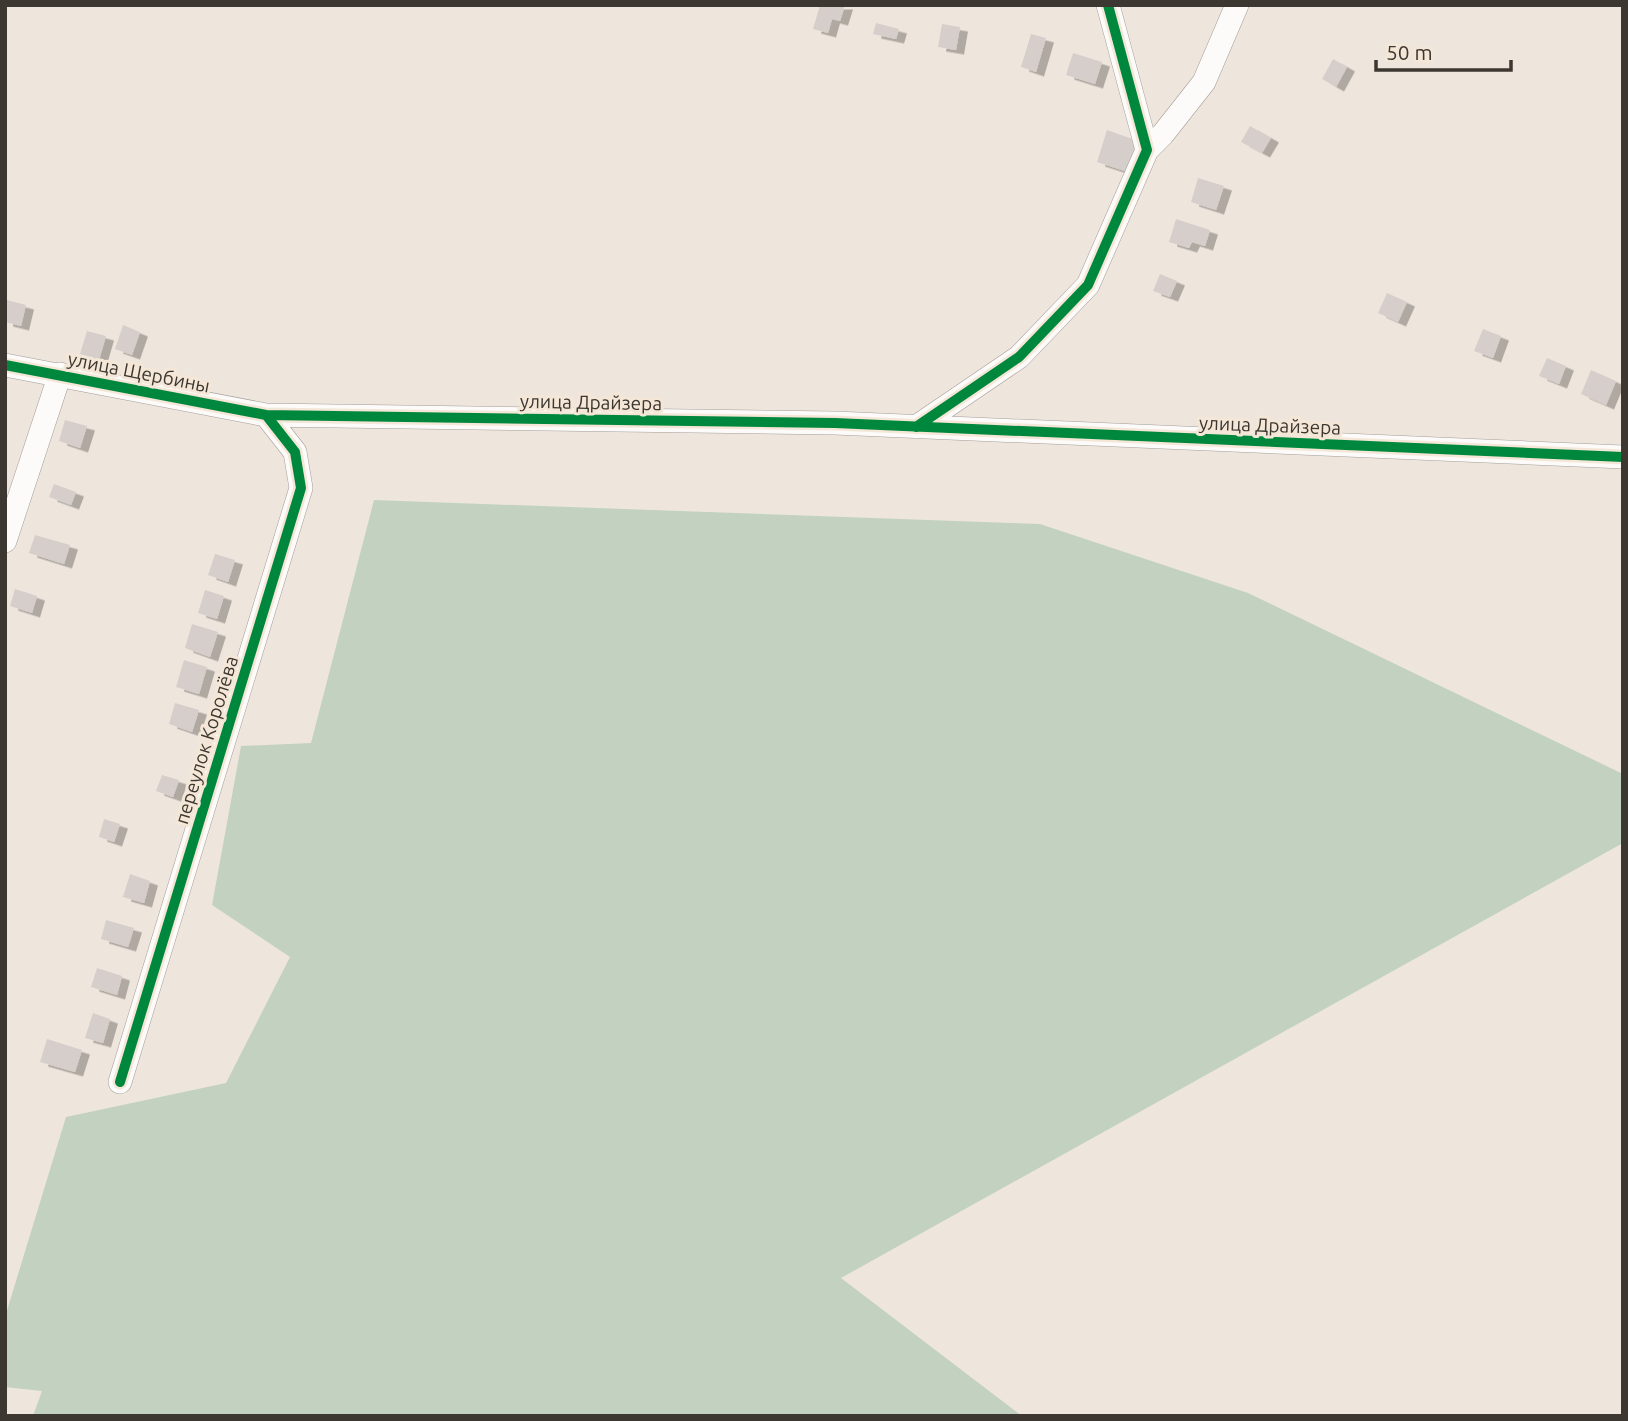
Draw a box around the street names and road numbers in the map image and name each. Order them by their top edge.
street label: улица Щербины [66,347,212,397]
street label: улица Драйзера [520,390,662,414]
street label: улица Драйзера [1199,412,1341,438]
street label: переулок Королёва [170,653,242,827]

